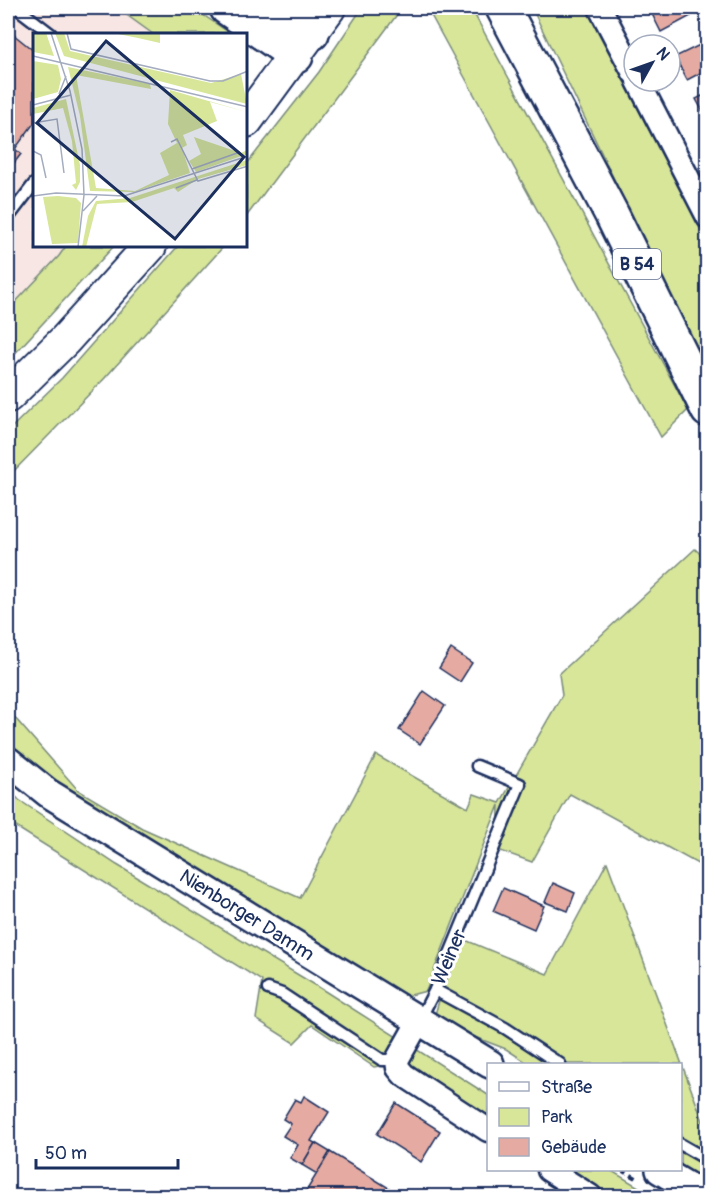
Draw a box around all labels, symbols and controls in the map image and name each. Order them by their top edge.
inset map [33,33,248,248]
north arrow [622,33,682,93]
text: N [652,43,674,65]
road number: B 54 [613,249,661,279]
street label: Nienborger Damm [175,864,319,966]
street label: Weiner [426,925,472,989]
legend [487,1063,682,1171]
text: Straße [541,1076,592,1099]
text: Park [541,1106,573,1129]
scale bar [36,1132,178,1170]
text: Gebäude [541,1136,606,1159]
text: 50 m [45,1142,87,1165]

